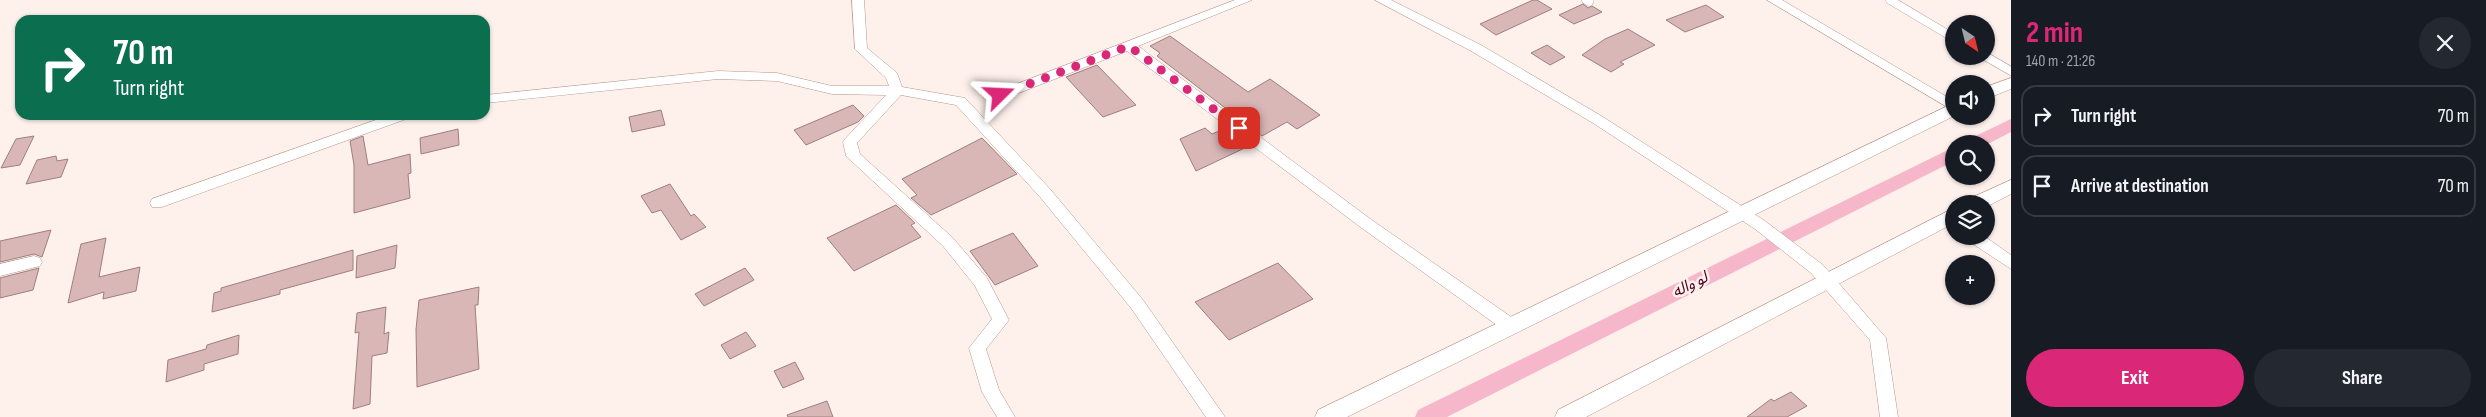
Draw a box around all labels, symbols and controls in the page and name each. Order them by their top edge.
north arrow [1945,15,1995,65]
map controls [1945,15,1995,305]
text: 2 min [2026,15,2083,51]
button: close [2419,17,2471,69]
text: 70 m [113,32,173,75]
icon: right [30,35,95,100]
text: 140 m · 21:26 [2026,52,2095,71]
position arrow [973,68,1025,120]
text: Turn right [113,75,184,102]
button: sound [1945,75,1995,125]
icon: right [2028,102,2056,130]
text: Turn right [2071,105,2136,128]
text: 70 m [2438,105,2469,128]
pin [1218,107,1260,149]
icon: arrive [1225,114,1253,142]
button: search [1945,135,1995,185]
icon: arrive [2028,172,2056,200]
text: Arrive at destination [2071,175,2209,198]
text: 70 m [2438,175,2469,198]
button: layers [1945,195,1995,245]
button: + [1945,255,1995,305]
water label: لو واله [1669,267,1712,302]
button: Exit [2026,349,2244,407]
button: Share [2254,349,2471,407]

